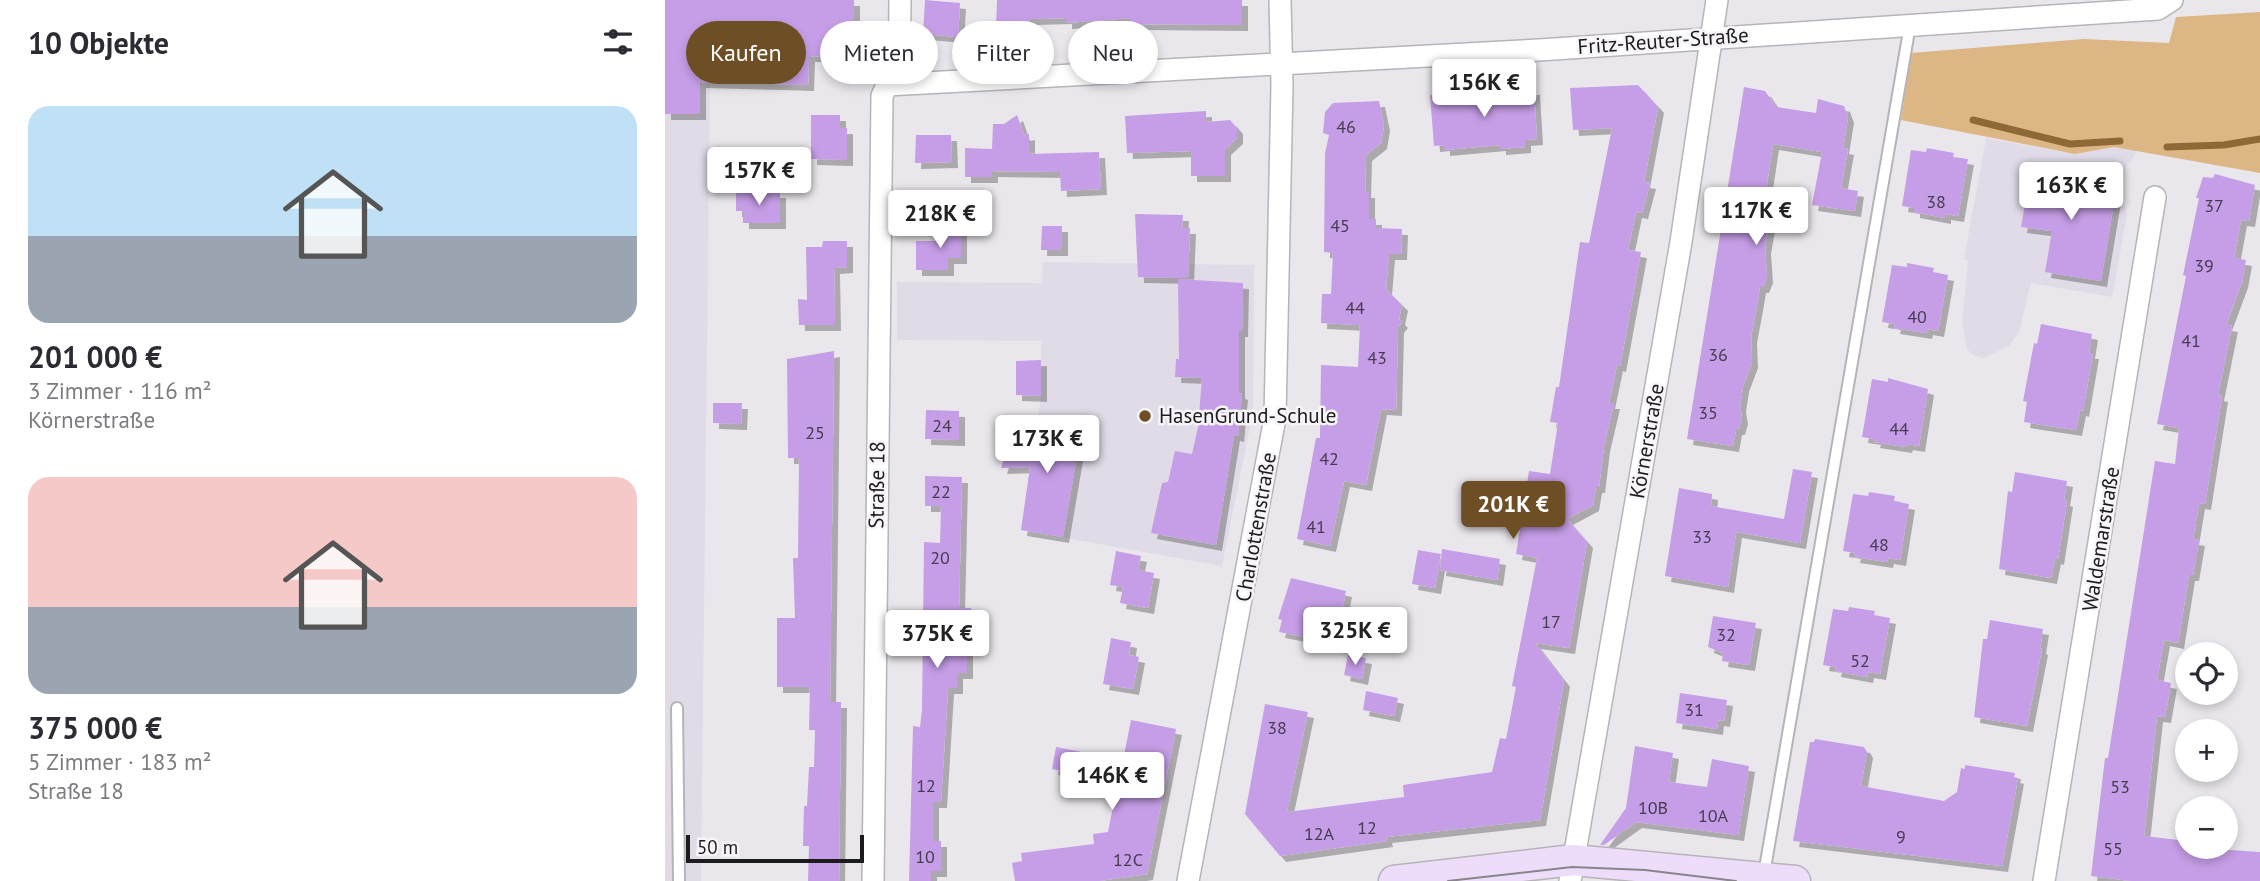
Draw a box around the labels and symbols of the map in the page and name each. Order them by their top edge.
street label: Fritz-Reuter-Straße [1576,21,1749,60]
pin: 156K € [1427,60,1541,119]
house number: 46 [1336,115,1356,138]
pin: 157K € [702,148,816,207]
pin: 163K € [2014,162,2128,222]
pin: 117K € [1699,188,1813,247]
pin: 218K € [883,190,997,250]
house number: 38 [1926,190,1946,213]
house number: 37 [2204,194,2224,217]
house number: 45 [1330,214,1350,237]
house number: 39 [2194,254,2214,277]
house number: 44 [1345,296,1365,319]
house number: 40 [1907,305,1927,328]
house number: 41 [2181,329,2201,352]
house number: 36 [1708,343,1728,366]
house number: 43 [1367,346,1387,369]
street label: Körnerstraße [1623,381,1670,500]
house number: 35 [1698,401,1718,424]
place label: HasenGrund-Schule [1159,402,1336,429]
marker: HasenGrund-Schule [1137,408,1153,424]
house number: 24 [932,414,952,437]
pin: 173K € [990,416,1104,475]
house number: 44 [1889,417,1909,440]
house number: 25 [805,421,825,444]
street label: Straße 18 [862,441,891,529]
house number: 42 [1319,447,1339,470]
street label: Charlottenstraße [1229,450,1282,604]
street label: Waldemarstraße [2076,465,2125,613]
house number: 22 [931,480,951,503]
pin: 201K € [1456,482,1570,541]
house number: 41 [1306,515,1326,538]
house number: 33 [1692,525,1712,548]
house number: 48 [1869,533,1889,556]
house number: 20 [930,546,950,569]
pin: 325K € [1298,608,1412,667]
pin: 375K € [880,610,994,670]
house number: 17 [1541,610,1561,633]
house number: 32 [1716,623,1736,646]
house number: 52 [1850,649,1870,672]
house number: 31 [1684,698,1704,721]
house number: 38 [1267,716,1287,739]
pin: 146K € [1055,752,1169,812]
house number: 12 [916,774,936,797]
house number: 53 [2110,775,2130,798]
house number: 10B [1638,796,1668,819]
house number: 10A [1698,804,1729,827]
house number: 12 [1357,816,1377,839]
house number: 12A [1304,822,1335,845]
house number: 9 [1896,825,1906,848]
scale bar [686,832,865,864]
house number: 55 [2103,837,2123,860]
house number: 10 [915,845,935,868]
house number: 12C [1113,848,1143,871]

